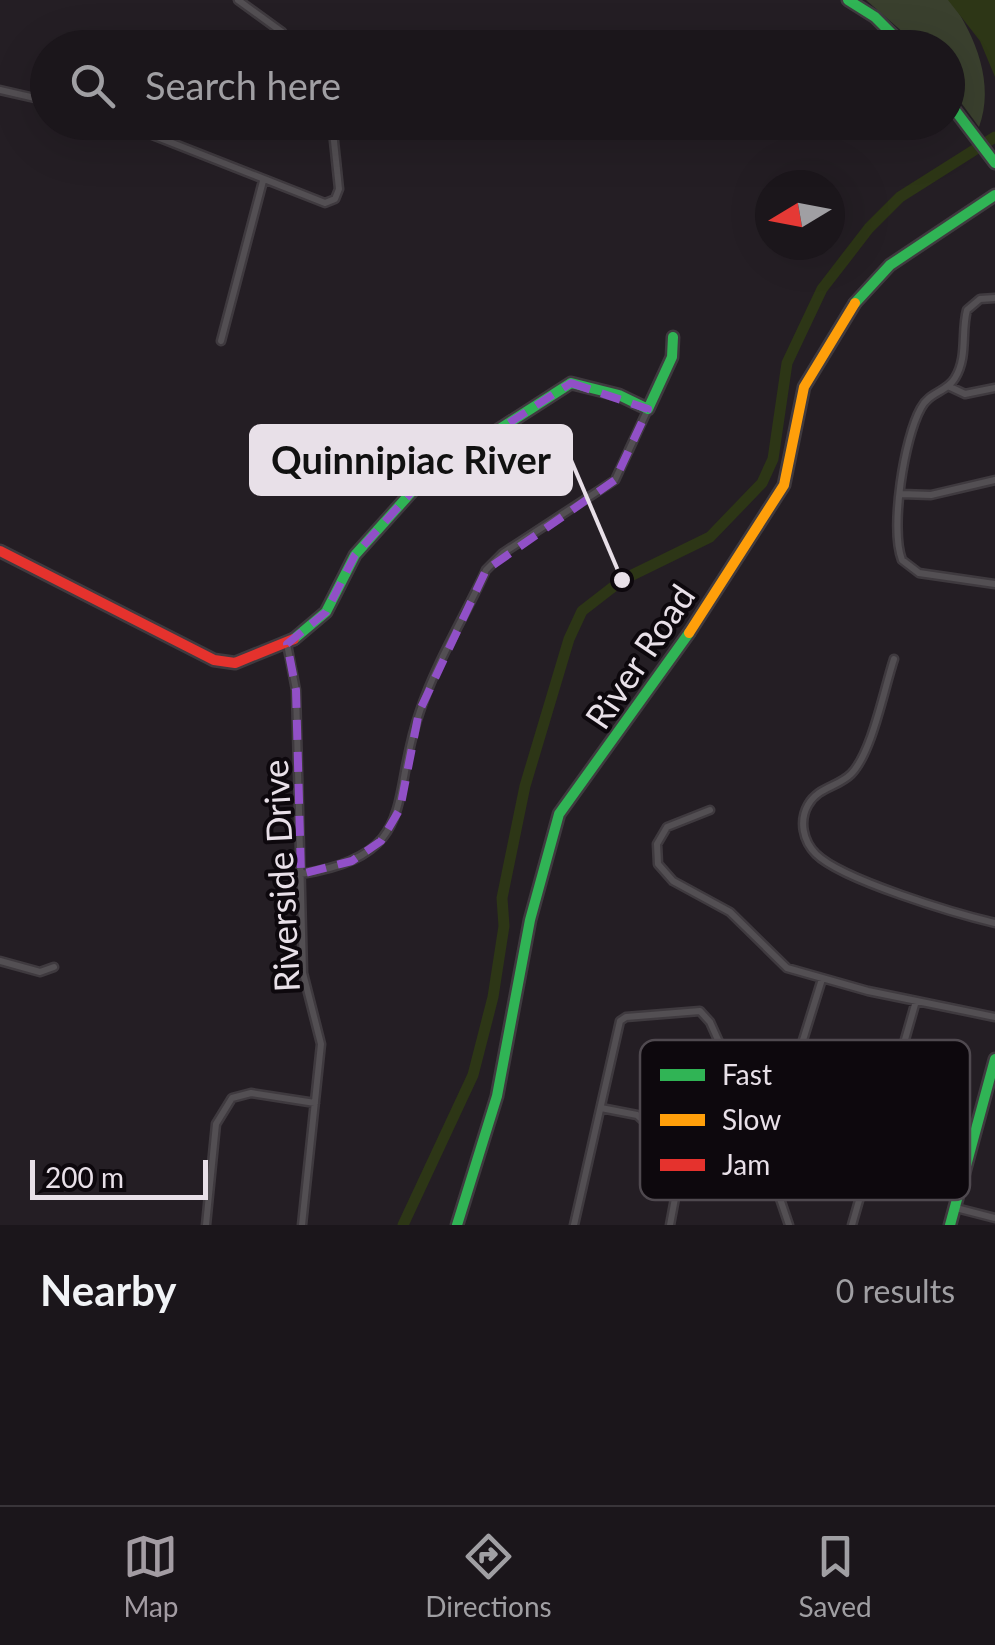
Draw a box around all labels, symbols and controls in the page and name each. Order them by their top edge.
search box [30,30,965,140]
icon: search [65,58,120,113]
text: Search here [145,62,341,108]
north arrow [755,170,845,260]
callout: Quinnipiac River [251,426,571,494]
text: Quinnipiac River [271,436,552,482]
street label: River Road [576,576,702,736]
street label: Riverside Drive [253,759,307,993]
legend [640,1040,970,1200]
text: Fast [722,1057,772,1091]
text: Slow [722,1102,781,1136]
text: Jam [722,1147,770,1181]
scale bar [30,1155,208,1200]
text: 200 m [45,1160,124,1194]
text: Nearby [40,1265,177,1315]
text: 0 results [836,1271,955,1310]
tab: Map [123,1529,179,1623]
tab: Directions [425,1529,552,1623]
tab: Saved [798,1529,872,1623]

